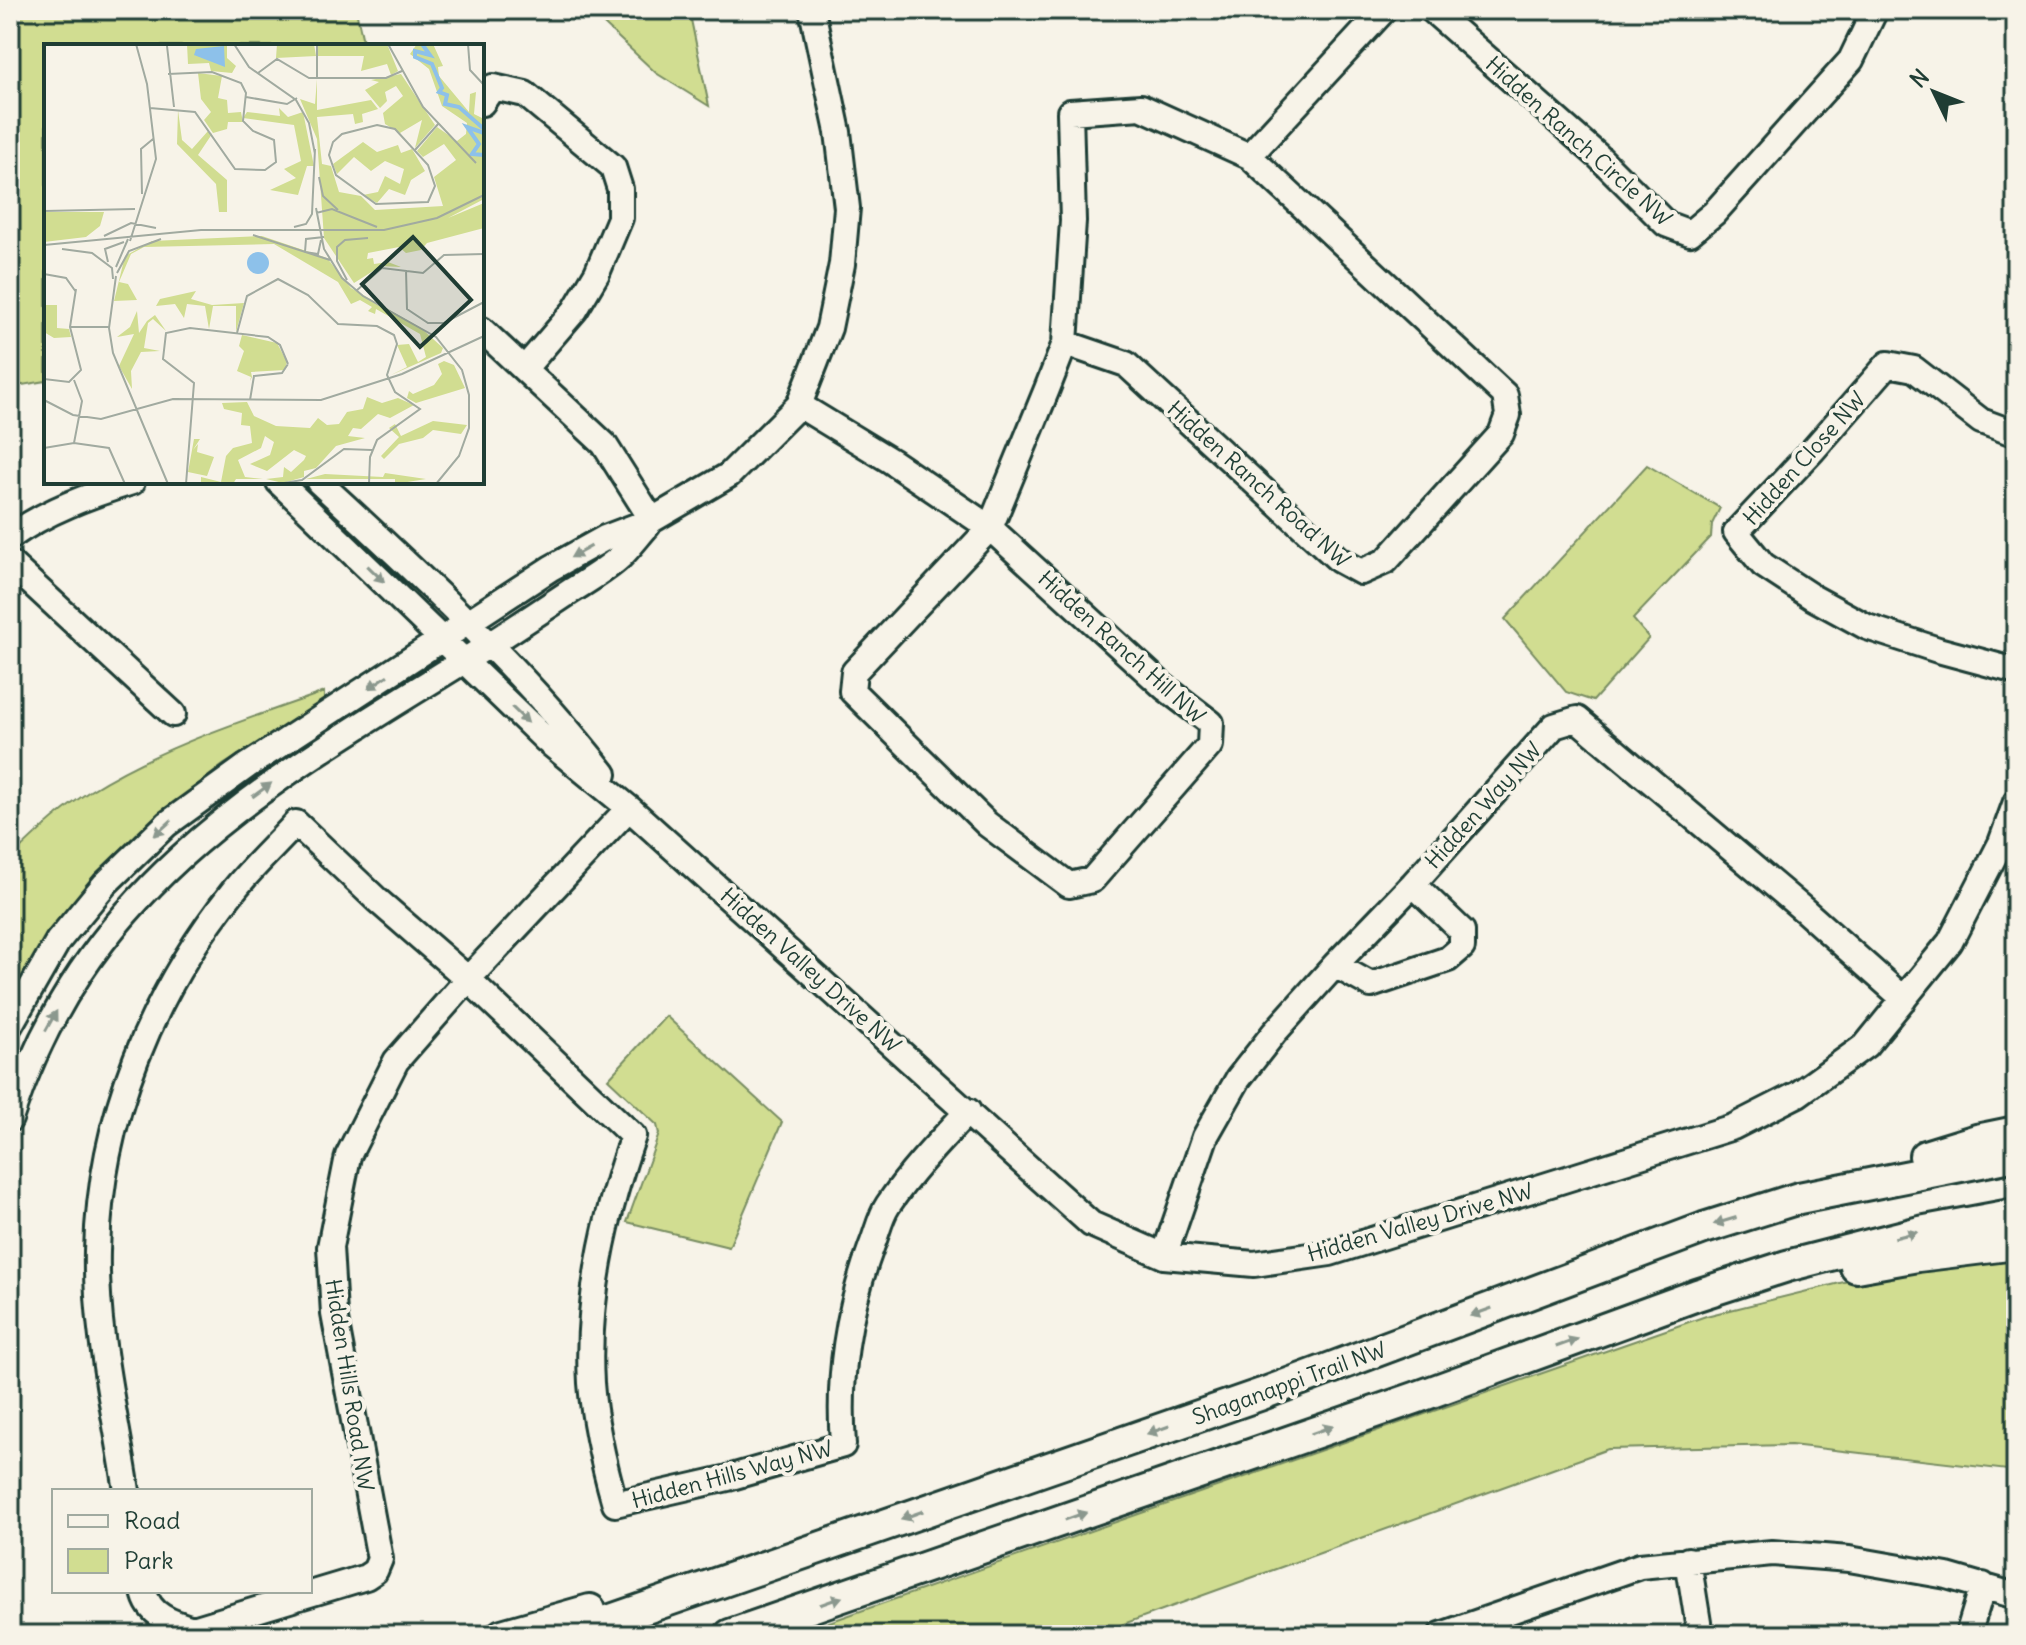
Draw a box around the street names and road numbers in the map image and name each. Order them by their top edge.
street label: Hidden Ranch Circle NW [1480,50,1678,232]
street label: Hidden Close NW [1737,385,1871,531]
street label: Hidden Ranch Road NW [1162,394,1356,574]
street label: Hidden Ranch Hill NW [1033,564,1211,730]
street label: Hidden Way NW [1419,736,1547,874]
street label: Hidden Valley Drive NW [715,881,907,1059]
street label: Hidden Valley Drive NW [1304,1176,1536,1268]
street label: Hidden Hills Road NW [319,1277,381,1493]
street label: Shaganappi Trail NW [1188,1335,1390,1431]
street label: Hidden Hills Way NW [628,1434,836,1514]

